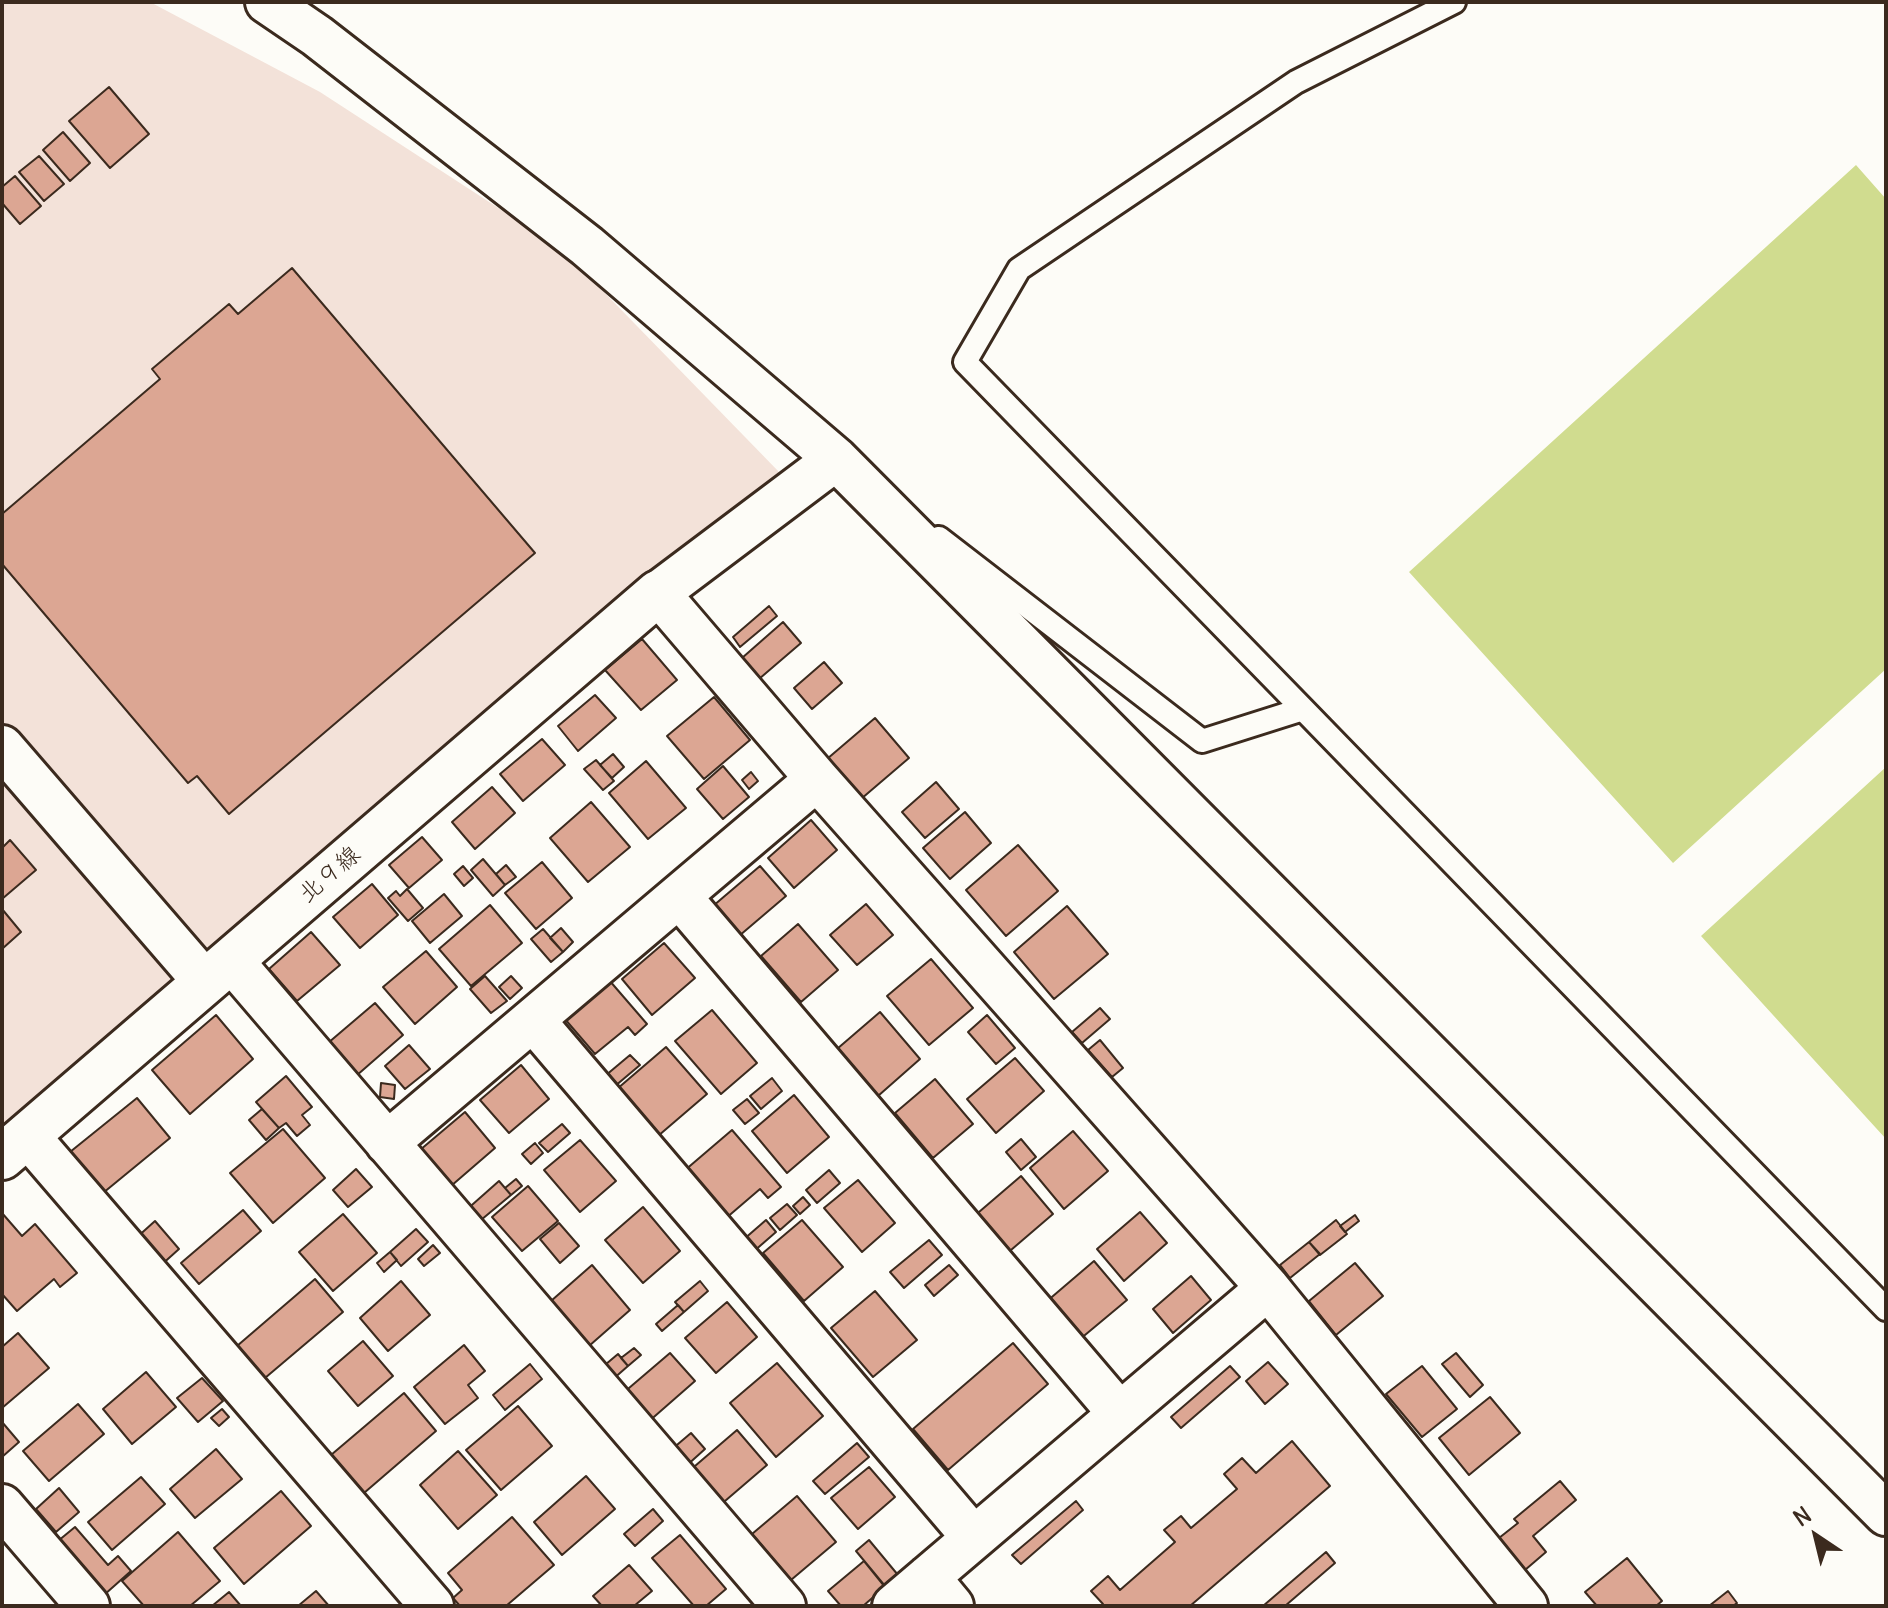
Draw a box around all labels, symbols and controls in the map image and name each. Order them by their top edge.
street label: 北９線 [293,841,367,909]
north arrow [1776,1496,1856,1576]
text: N [1788,1501,1816,1532]

